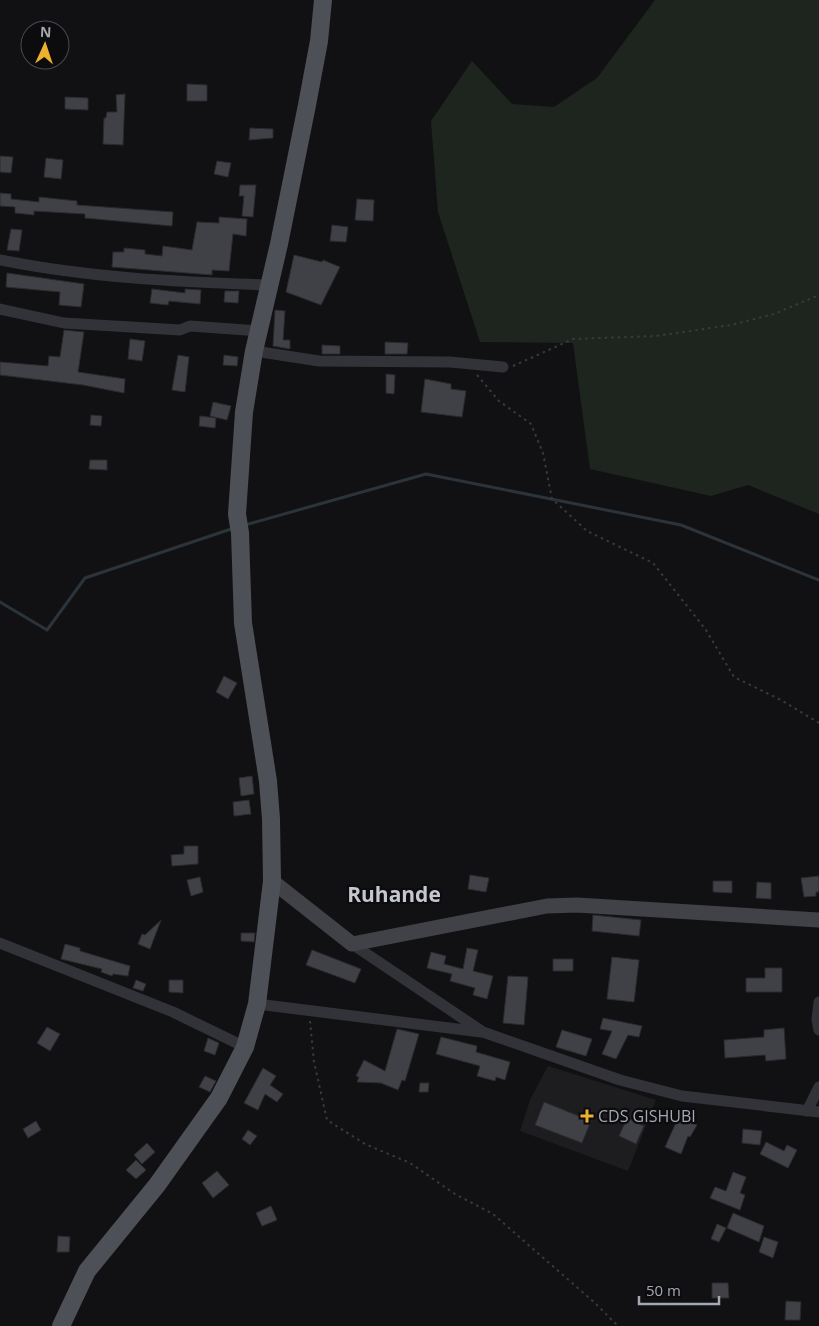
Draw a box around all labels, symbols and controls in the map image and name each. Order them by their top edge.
north arrow [20,20,70,70]
text: N [40,22,52,41]
district label: Ruhande [347,880,441,908]
place label: CDS GISHUBI [598,1105,696,1127]
marker: CDS GISHUBI [580,1109,594,1123]
scale bar [639,1274,719,1306]
text: 50 m [646,1280,681,1300]

